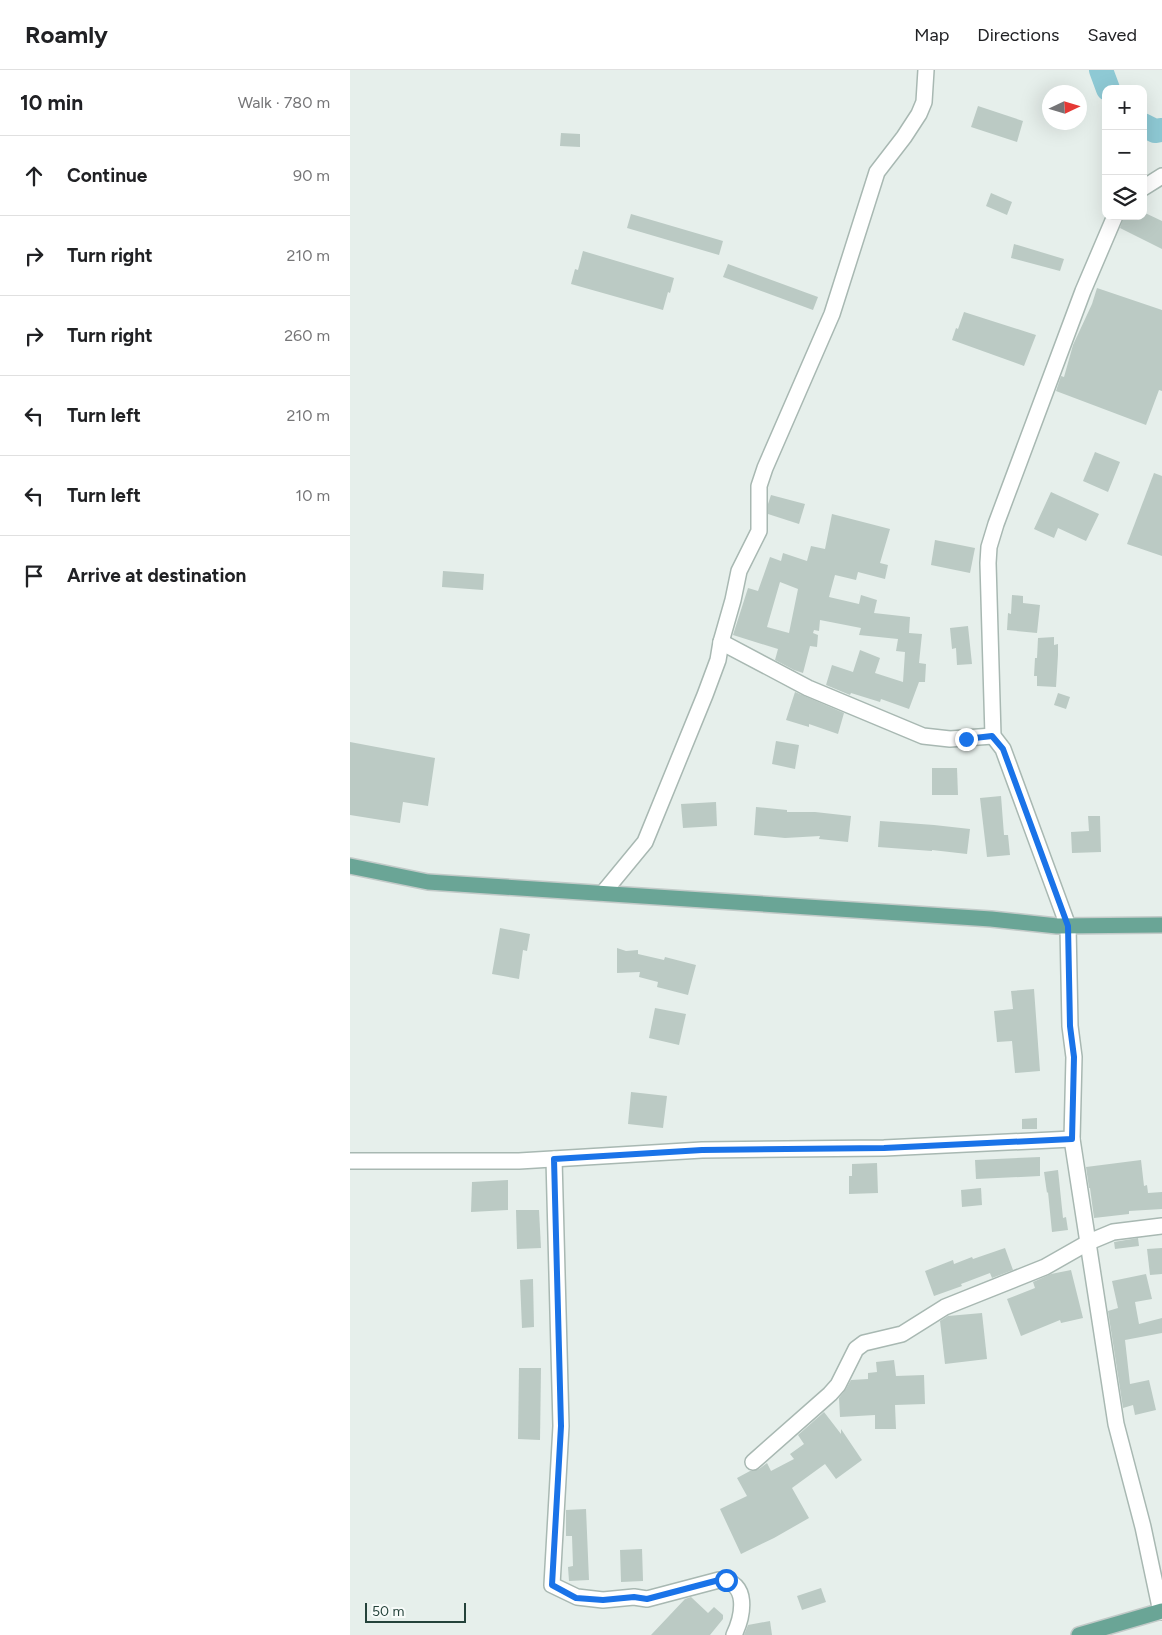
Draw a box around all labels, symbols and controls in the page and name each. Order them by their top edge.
text: Roamly [25,20,108,49]
text: Map [914,24,949,46]
text: Directions [977,24,1059,46]
text: Saved [1087,24,1137,46]
north arrow [1042,85,1087,130]
map controls [1102,85,1147,220]
button: + [1102,85,1147,130]
text: 10 min [20,90,83,115]
text: Walk · 780 m [238,93,330,112]
button: − [1102,130,1147,175]
icon: ahead [20,162,48,190]
text: Continue [67,164,147,187]
text: 90 m [293,166,330,185]
button: layers [1102,175,1147,220]
icon: right [20,242,48,270]
text: Turn right [67,244,153,267]
text: 210 m [287,246,330,265]
icon: right [20,322,48,350]
text: Turn right [67,324,153,347]
text: 260 m [284,326,330,345]
icon: left [20,402,48,430]
text: Turn left [67,404,141,427]
text: 210 m [287,406,330,425]
icon: left [20,482,48,510]
text: Turn left [67,484,141,507]
text: 10 m [296,486,330,505]
icon: arrive [20,562,48,590]
text: Arrive at destination [67,564,246,587]
route end [955,728,978,751]
route start [715,1569,738,1592]
scale bar [365,1600,466,1623]
text: 50 m [372,1603,404,1620]

